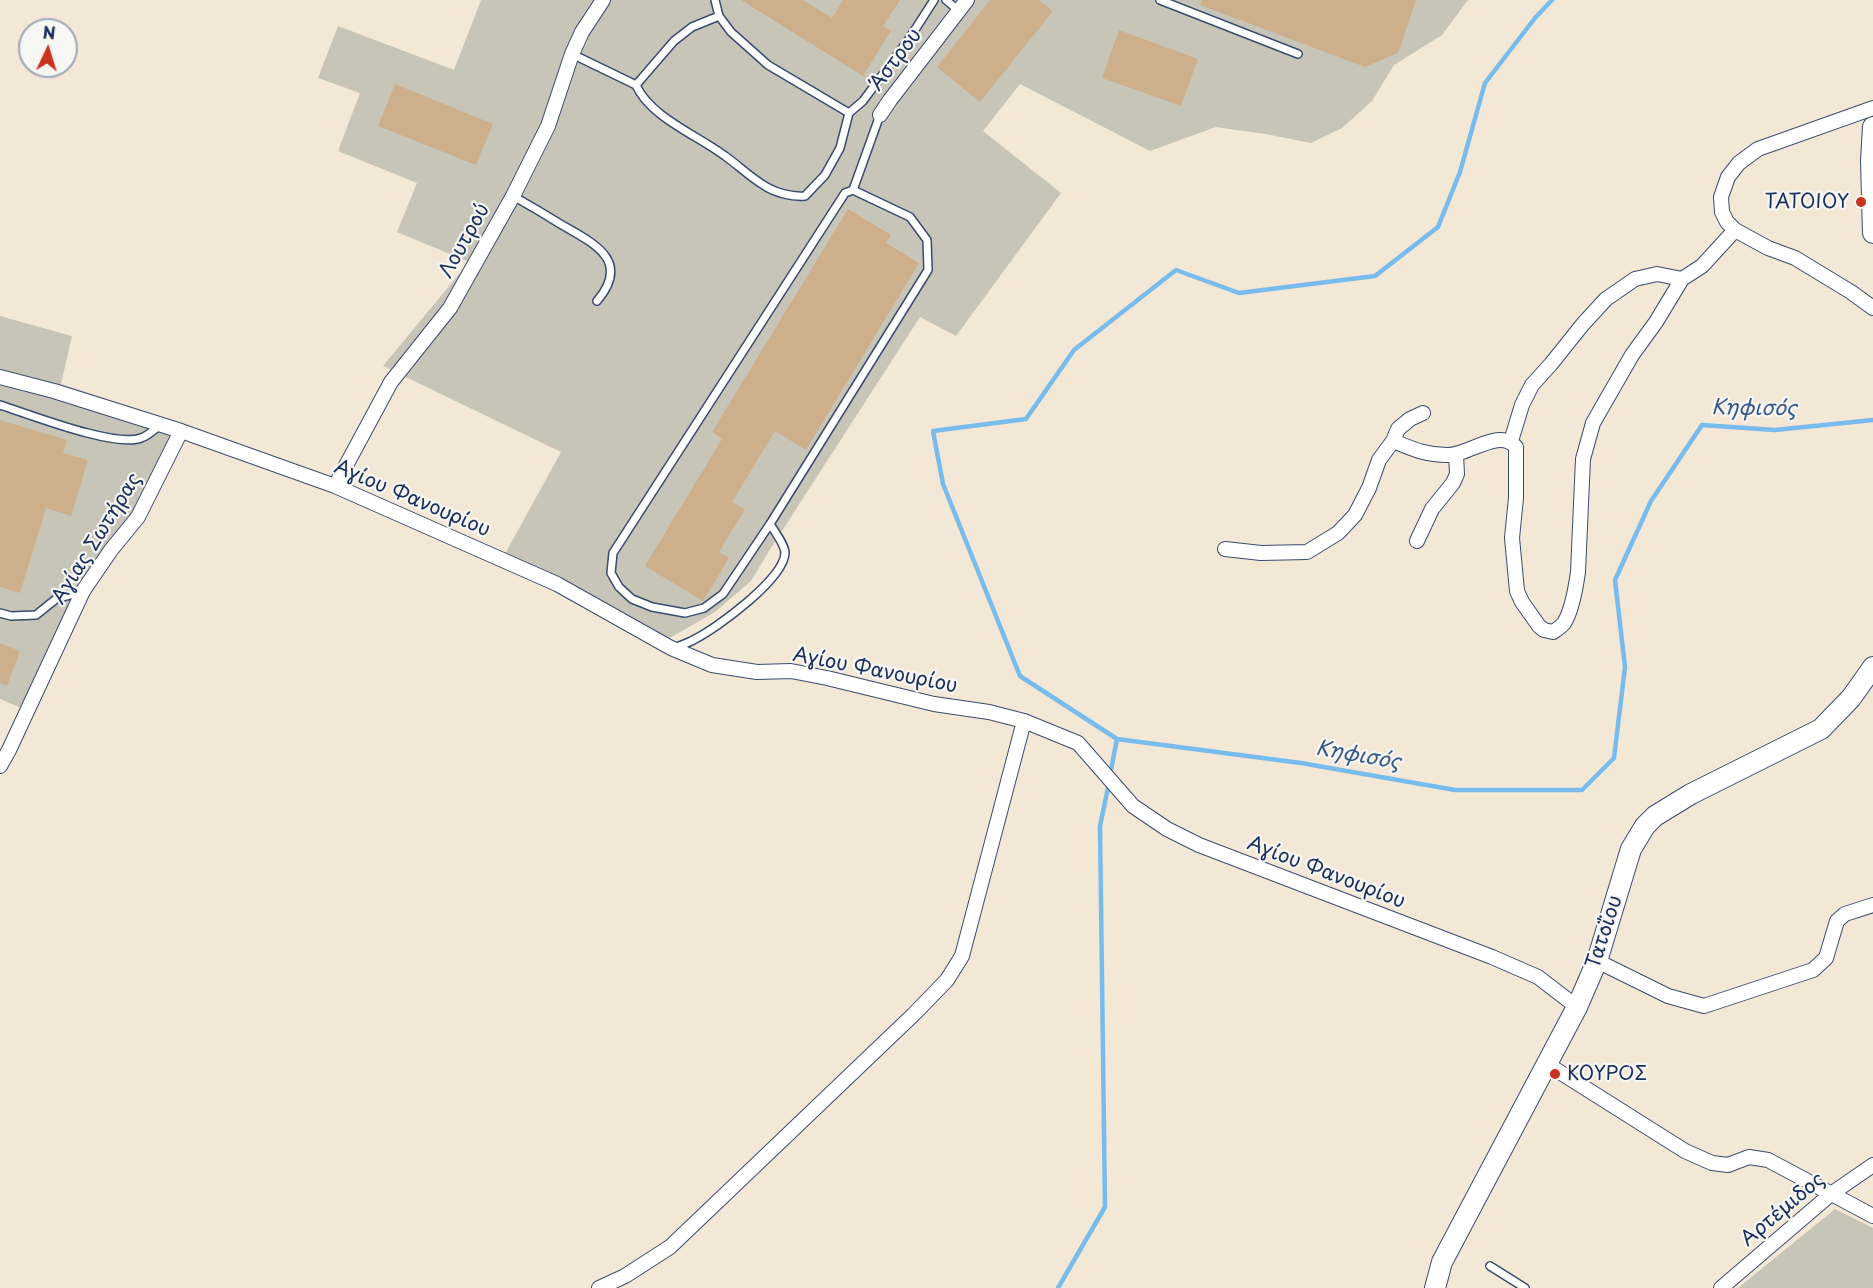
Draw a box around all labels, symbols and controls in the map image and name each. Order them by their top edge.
north arrow [18,18,78,78]
text: N [42,20,56,44]
street label: Άστρου [865,24,927,96]
place label: ΤΑΤΟΙΟΥ [1765,190,1849,214]
marker: ΤΑΤΟΙΟΥ [1854,195,1868,209]
street label: Λουτρού [435,200,495,282]
water label: Κηφισός [1711,396,1797,422]
street label: Αγίου Φανουρίου [330,455,494,543]
street label: Αγίας Σωτήρας [47,469,147,609]
street label: Αγίου Φανουρίου [791,643,959,699]
water label: Κηφισός [1314,736,1402,776]
street label: Αγίου Φανουρίου [1244,832,1408,914]
street label: Τατοΐου [1582,892,1628,972]
place label: ΚΟΥΡΟΣ [1567,1062,1647,1086]
marker: ΚΟΥΡΟΣ [1548,1067,1562,1081]
street label: Αρτέμιδος [1736,1168,1830,1252]

